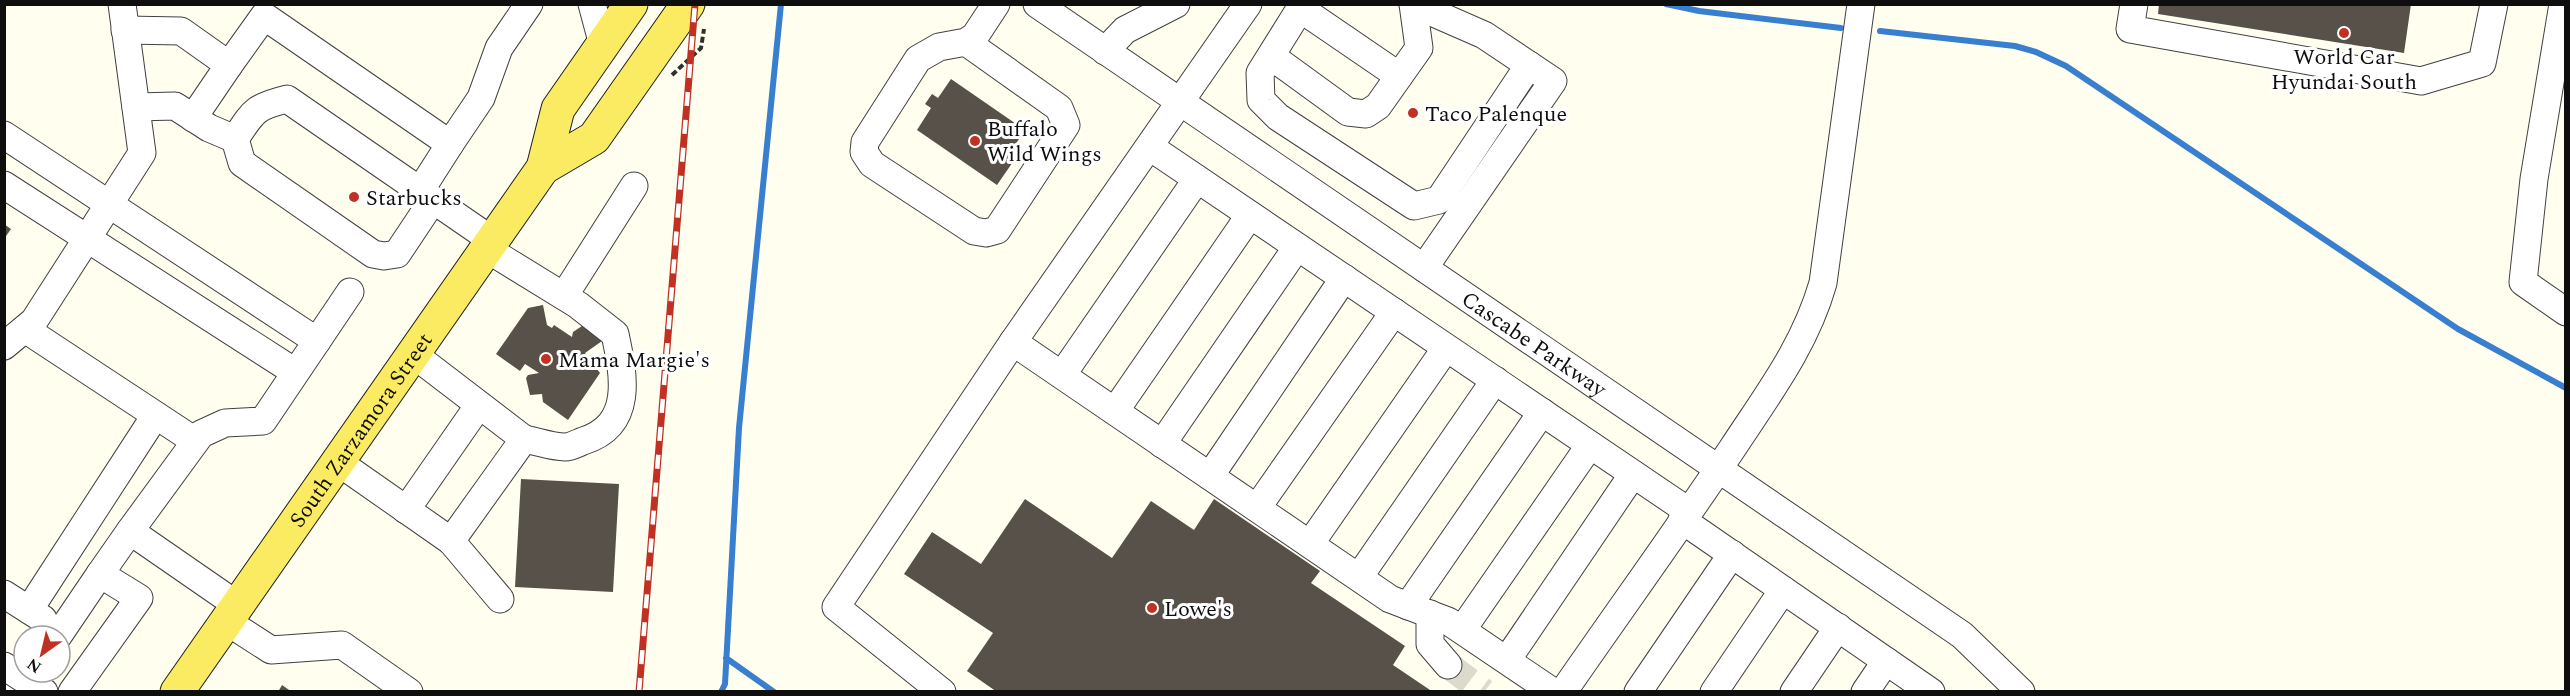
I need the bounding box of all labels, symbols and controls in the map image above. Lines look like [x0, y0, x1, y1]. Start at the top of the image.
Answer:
marker: World Car Hyundai South [2337, 26, 2351, 40]
place label: World Car Hyundai South [2271, 41, 2417, 99]
place label: Taco Palenque [1425, 98, 1567, 131]
marker: Taco Palenque [1406, 106, 1420, 120]
place label: Buffalo Wild Wings [987, 113, 1102, 171]
marker: Buffalo Wild Wings [968, 134, 982, 148]
place label: Starbucks [366, 182, 462, 215]
marker: Starbucks [347, 190, 361, 204]
street label: Cascabe Parkway [1454, 283, 1614, 407]
street label: South Zarzamora Street [282, 326, 441, 535]
place label: Mama Margie's [558, 344, 710, 377]
marker: Mama Margie's [539, 352, 553, 366]
place label: Lowe's [1164, 593, 1232, 626]
marker: Lowe's [1145, 601, 1159, 615]
north arrow [12, 624, 72, 684]
text: N [22, 652, 46, 679]

